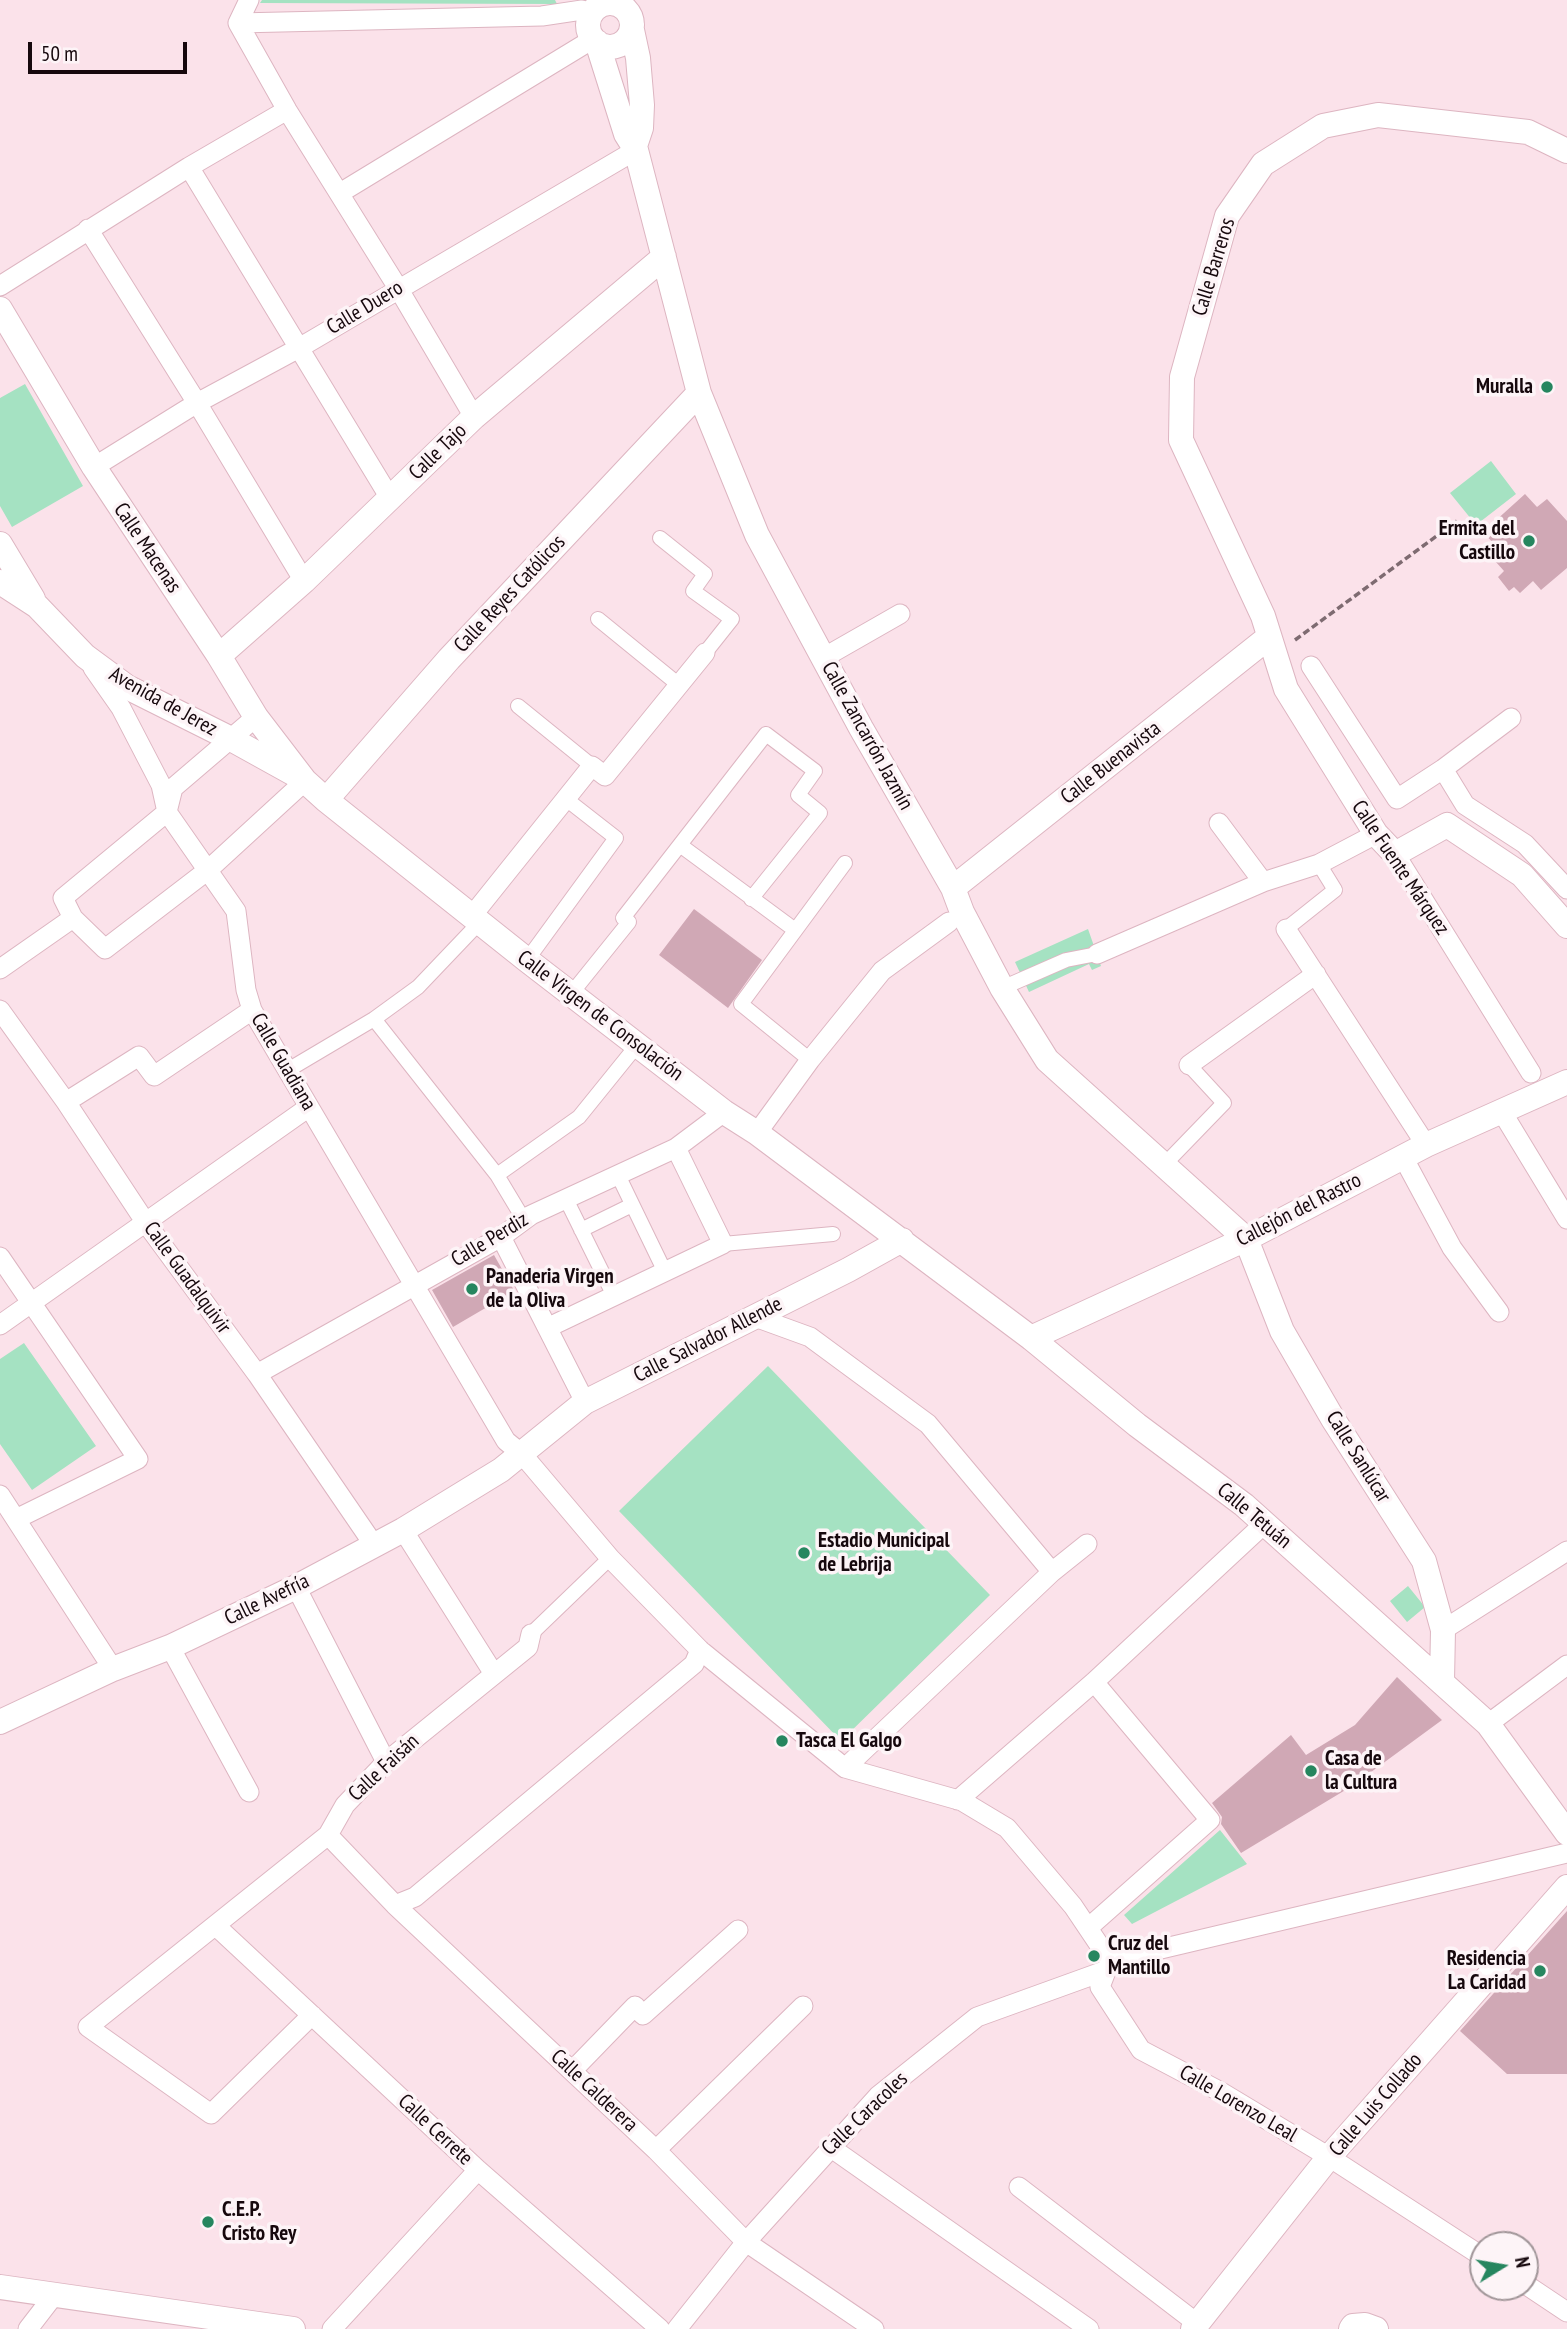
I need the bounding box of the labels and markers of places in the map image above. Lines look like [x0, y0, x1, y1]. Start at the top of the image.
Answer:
place label: Muralla [1476, 374, 1533, 400]
marker: Muralla [1539, 379, 1555, 395]
place label: Ermita del Castillo [1439, 516, 1515, 566]
marker: Ermita del Castillo [1521, 533, 1537, 549]
place label: Panaderia Virgen de la Oliva [486, 1264, 614, 1314]
marker: Panaderia Virgen de la Oliva [464, 1281, 480, 1297]
place label: Estadio Municipal de Lebrija [818, 1528, 950, 1578]
marker: Estadio Municipal de Lebrija [796, 1545, 812, 1561]
place label: Tasca El Galgo [796, 1728, 902, 1754]
marker: Tasca El Galgo [774, 1733, 790, 1749]
place label: Casa de la Cultura [1325, 1746, 1397, 1796]
marker: Casa de la Cultura [1303, 1763, 1319, 1779]
place label: Cruz del Mantillo [1108, 1931, 1170, 1981]
place label: Residencia La Caridad [1447, 1946, 1526, 1996]
marker: Cruz del Mantillo [1086, 1948, 1102, 1964]
marker: Residencia La Caridad [1532, 1963, 1548, 1979]
place label: C.E.P. Cristo Rey [222, 2197, 296, 2247]
marker: C.E.P. Cristo Rey [200, 2214, 216, 2230]

